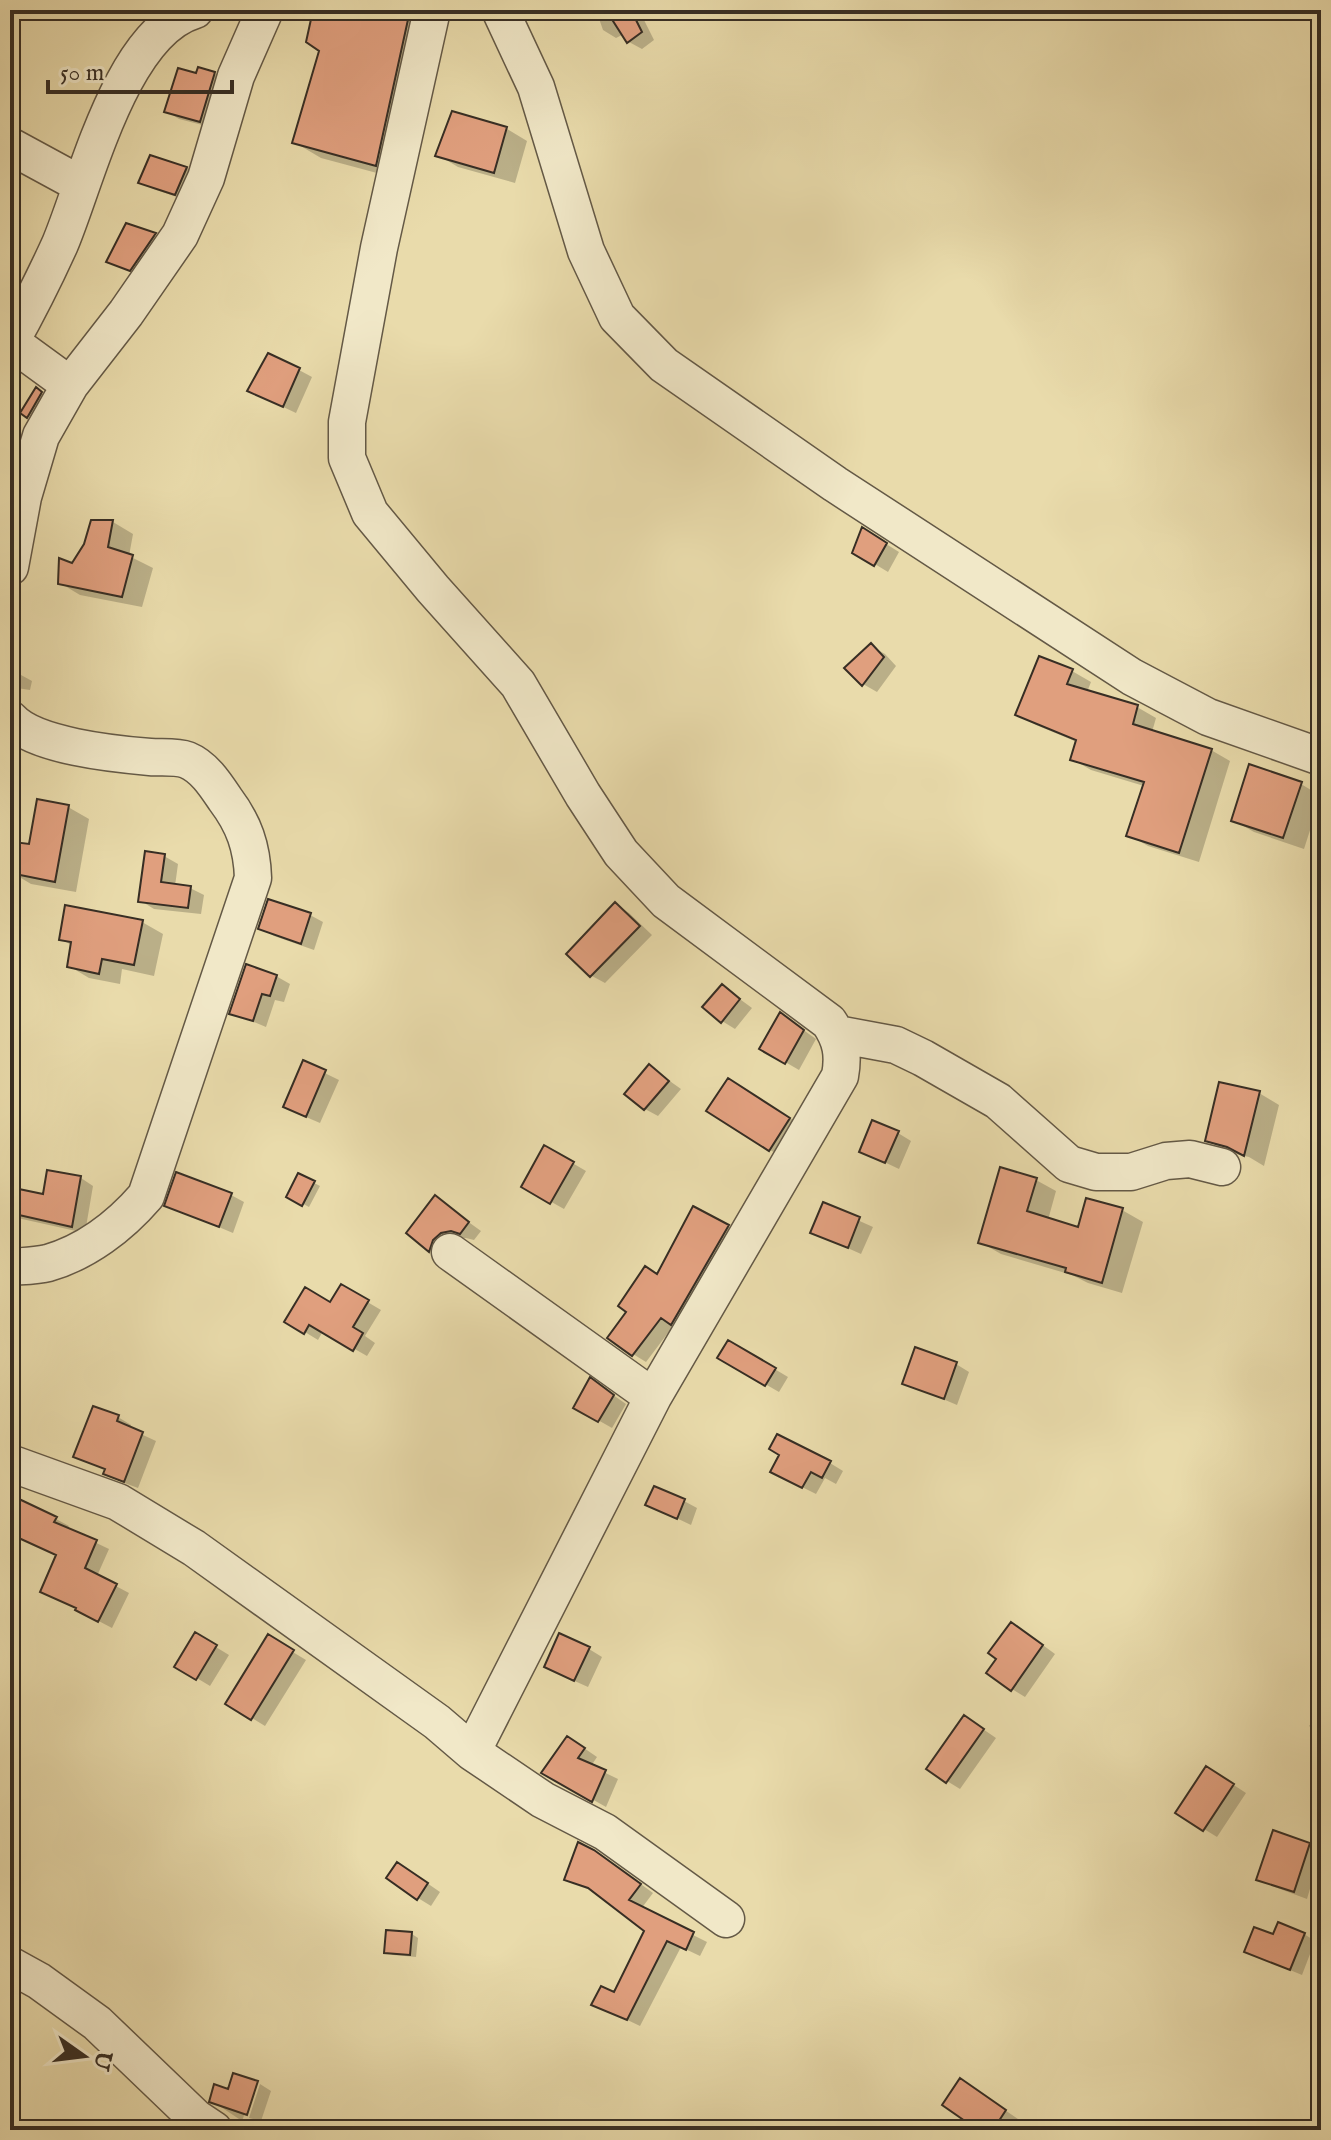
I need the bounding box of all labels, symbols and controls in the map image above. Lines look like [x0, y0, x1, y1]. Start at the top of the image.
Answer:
scale bar [48, 44, 232, 94]
text: 50 m [60, 58, 104, 89]
north arrow [44, 2016, 124, 2096]
text: U [85, 2047, 118, 2074]

